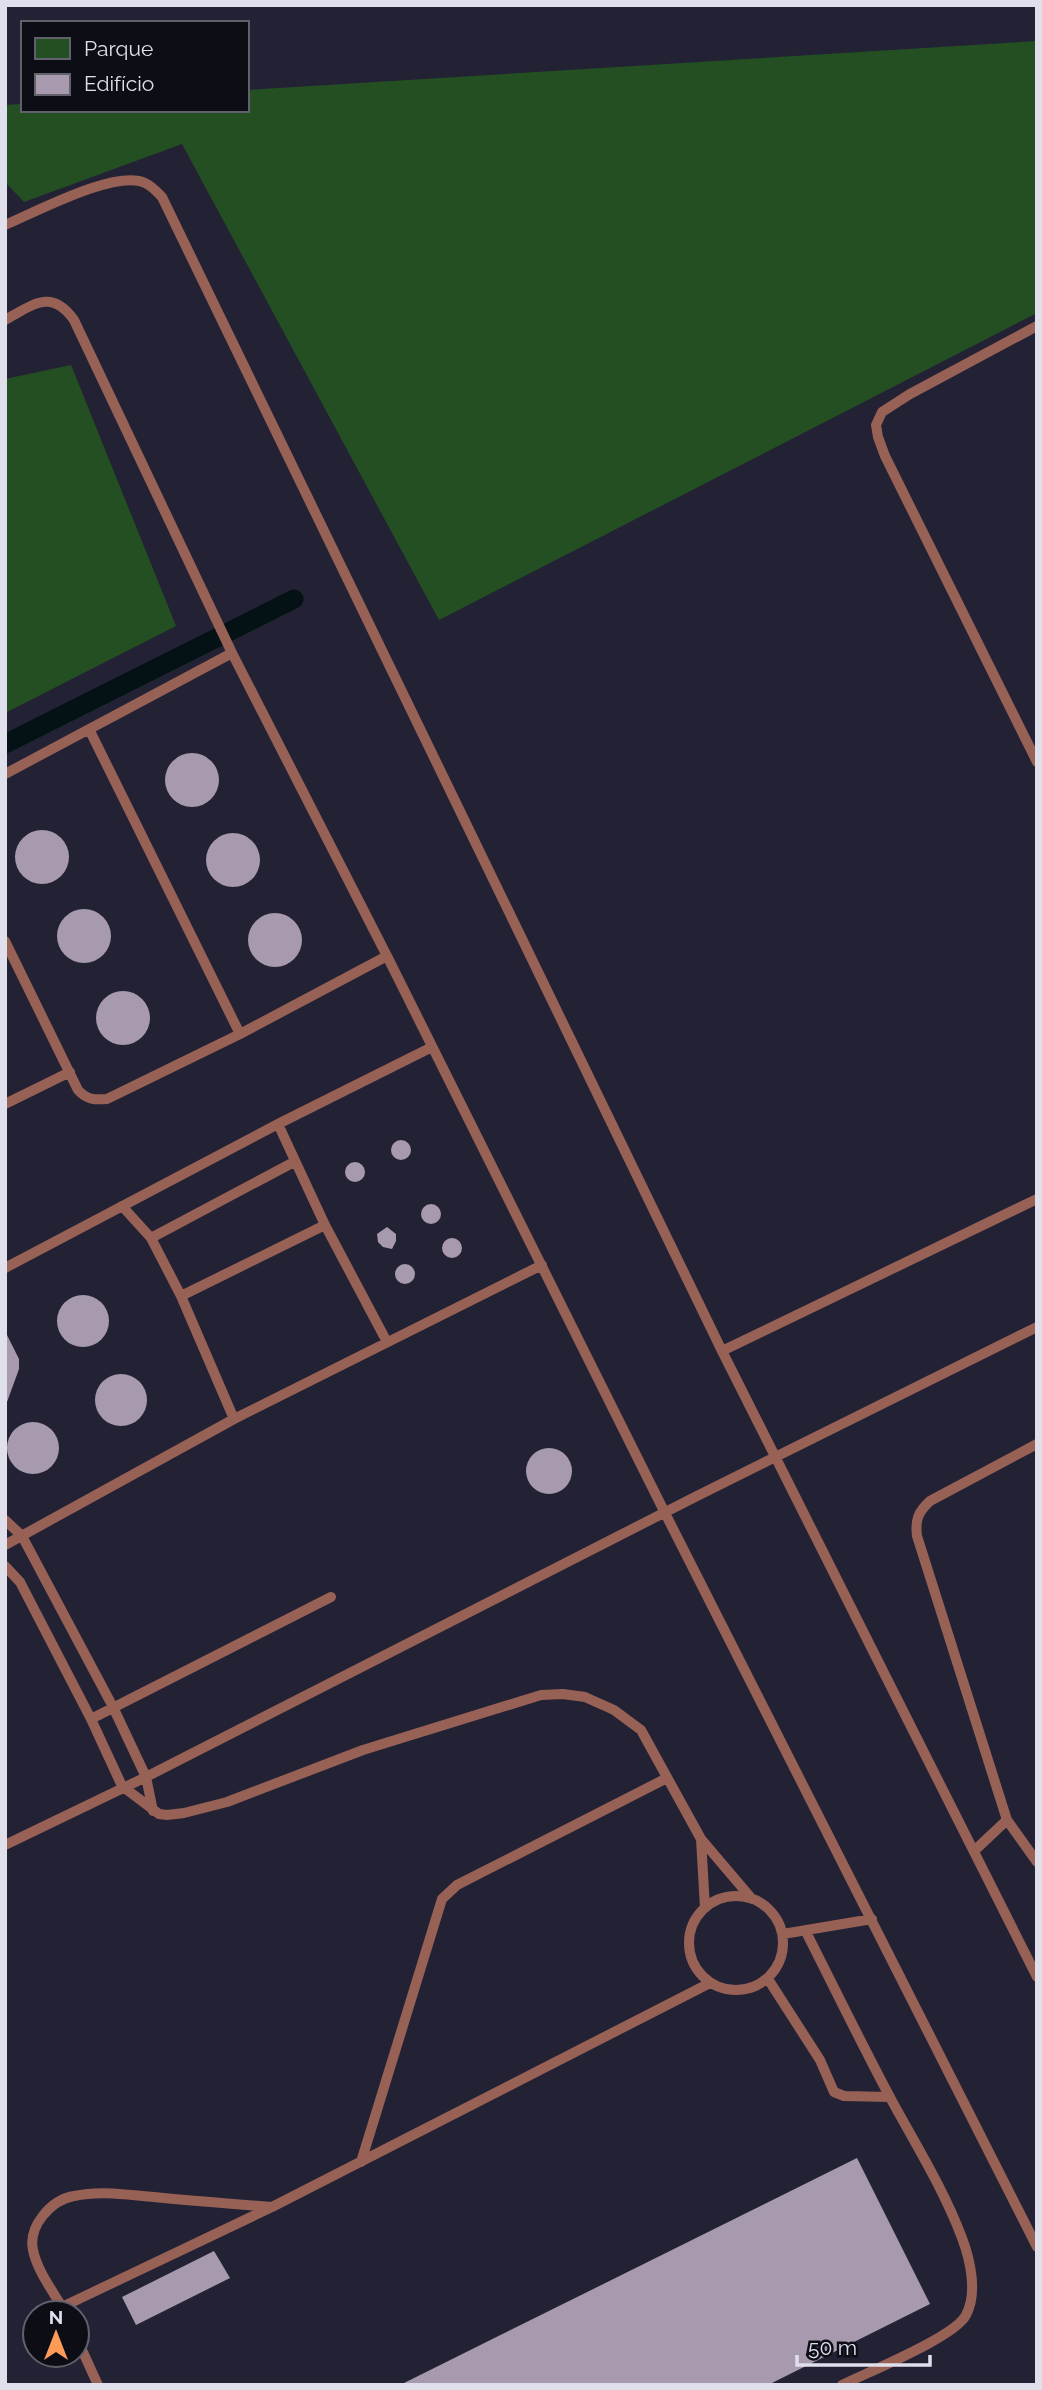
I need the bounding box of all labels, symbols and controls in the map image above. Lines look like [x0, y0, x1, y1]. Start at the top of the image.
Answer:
legend [21, 21, 248, 112]
text: Parque [84, 36, 153, 61]
text: Edifício [84, 71, 154, 96]
north arrow [21, 2299, 91, 2369]
text: N [49, 2306, 63, 2328]
scale bar [797, 2324, 930, 2368]
text: 50 m [808, 2335, 857, 2360]

